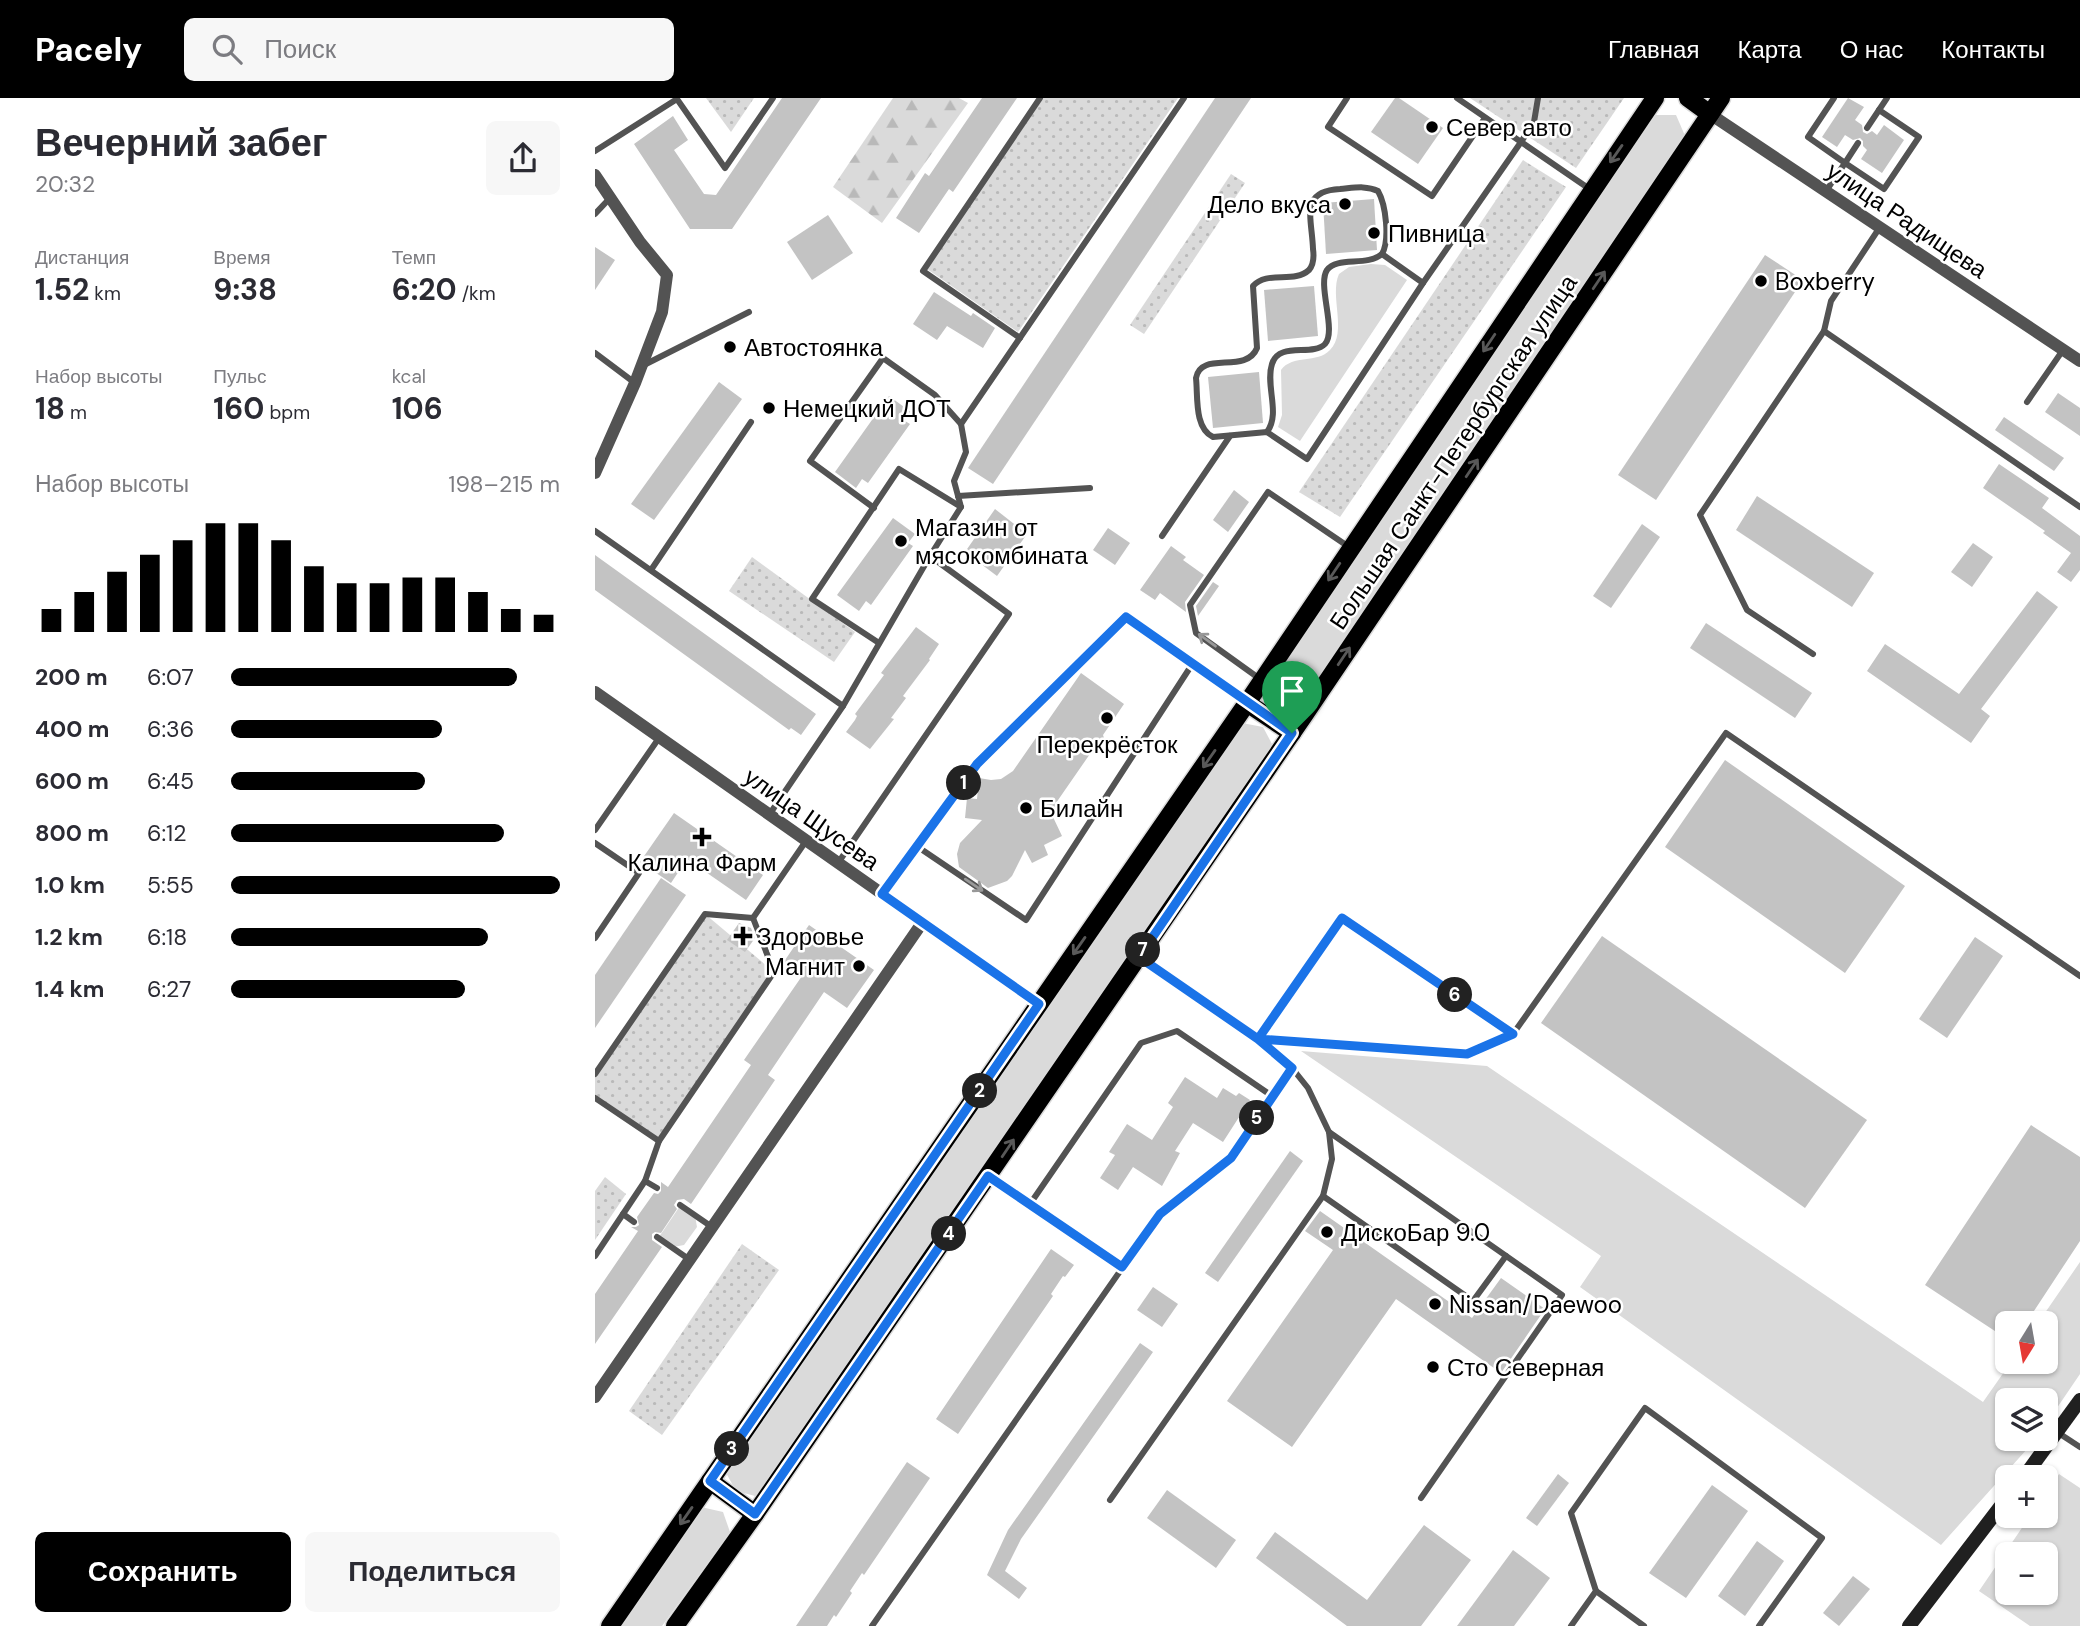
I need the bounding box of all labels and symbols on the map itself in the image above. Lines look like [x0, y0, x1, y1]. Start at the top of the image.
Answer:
place label: Север авто [1446, 112, 1572, 143]
marker: Север авто [1424, 119, 1440, 135]
one-way arrow [1609, 144, 1623, 163]
street label: улица Радищева [1821, 155, 1994, 285]
place label: Дело вкуса [1208, 189, 1332, 220]
marker: Дело вкуса [1337, 196, 1353, 212]
place label: Пивница [1388, 218, 1486, 249]
marker: Пивница [1366, 225, 1382, 241]
place label: Boxberry [1775, 266, 1875, 297]
street label: Большая Санкт-Петербургская улица [1322, 268, 1584, 635]
one-way arrow [1592, 270, 1606, 290]
marker: Boxberry [1753, 273, 1769, 289]
place label: Автостоянка [744, 332, 884, 363]
one-way arrow [1482, 333, 1496, 352]
marker: Автостоянка [722, 339, 738, 355]
place label: Немецкий ДОТ [783, 393, 951, 424]
marker: Немецкий ДОТ [761, 400, 777, 416]
one-way arrow [1464, 459, 1479, 478]
place label: Магазин от мясокомбината [915, 512, 1088, 571]
marker: Магазин от мясокомбината [893, 533, 909, 549]
one-way arrow [1327, 562, 1341, 582]
one-way arrow [1197, 633, 1216, 648]
one-way arrow [1337, 647, 1351, 667]
pin [1262, 661, 1322, 733]
marker: Перекрёсток [1099, 710, 1115, 726]
place label: Перекрёсток [1036, 729, 1178, 760]
one-way arrow [1202, 749, 1216, 768]
street label: улица Щусева [738, 761, 886, 877]
pin: 1 [947, 766, 981, 800]
place label: Билайн [1040, 793, 1123, 824]
marker: Билайн [1018, 800, 1034, 816]
marker: Калина Фарм [694, 829, 710, 845]
place label: Калина Фарм [627, 847, 777, 878]
one-way arrow [964, 878, 983, 892]
place label: Здоровье [757, 921, 864, 952]
marker: Здоровье [735, 928, 751, 944]
pin: 7 [1125, 932, 1161, 968]
one-way arrow [1072, 936, 1086, 955]
place label: Магнит [765, 951, 845, 982]
marker: Магнит [851, 958, 867, 974]
pin: 6 [1437, 978, 1473, 1012]
pin: 2 [963, 1074, 997, 1108]
pin: 5 [1239, 1100, 1275, 1136]
one-way arrow [1001, 1139, 1015, 1158]
pin: 4 [931, 1216, 967, 1252]
place label: ДискоБар 9.0 [1341, 1217, 1490, 1248]
marker: ДискоБар 9.0 [1319, 1224, 1335, 1240]
place label: Nissan/Daewoo [1449, 1289, 1622, 1320]
marker: Nissan/Daewoo [1427, 1296, 1443, 1312]
north arrow [1995, 1311, 2058, 1374]
place label: Сто Северная [1447, 1352, 1604, 1383]
marker: Сто Северная [1425, 1359, 1441, 1375]
pin: 3 [715, 1432, 749, 1466]
one-way arrow [679, 1506, 693, 1526]

